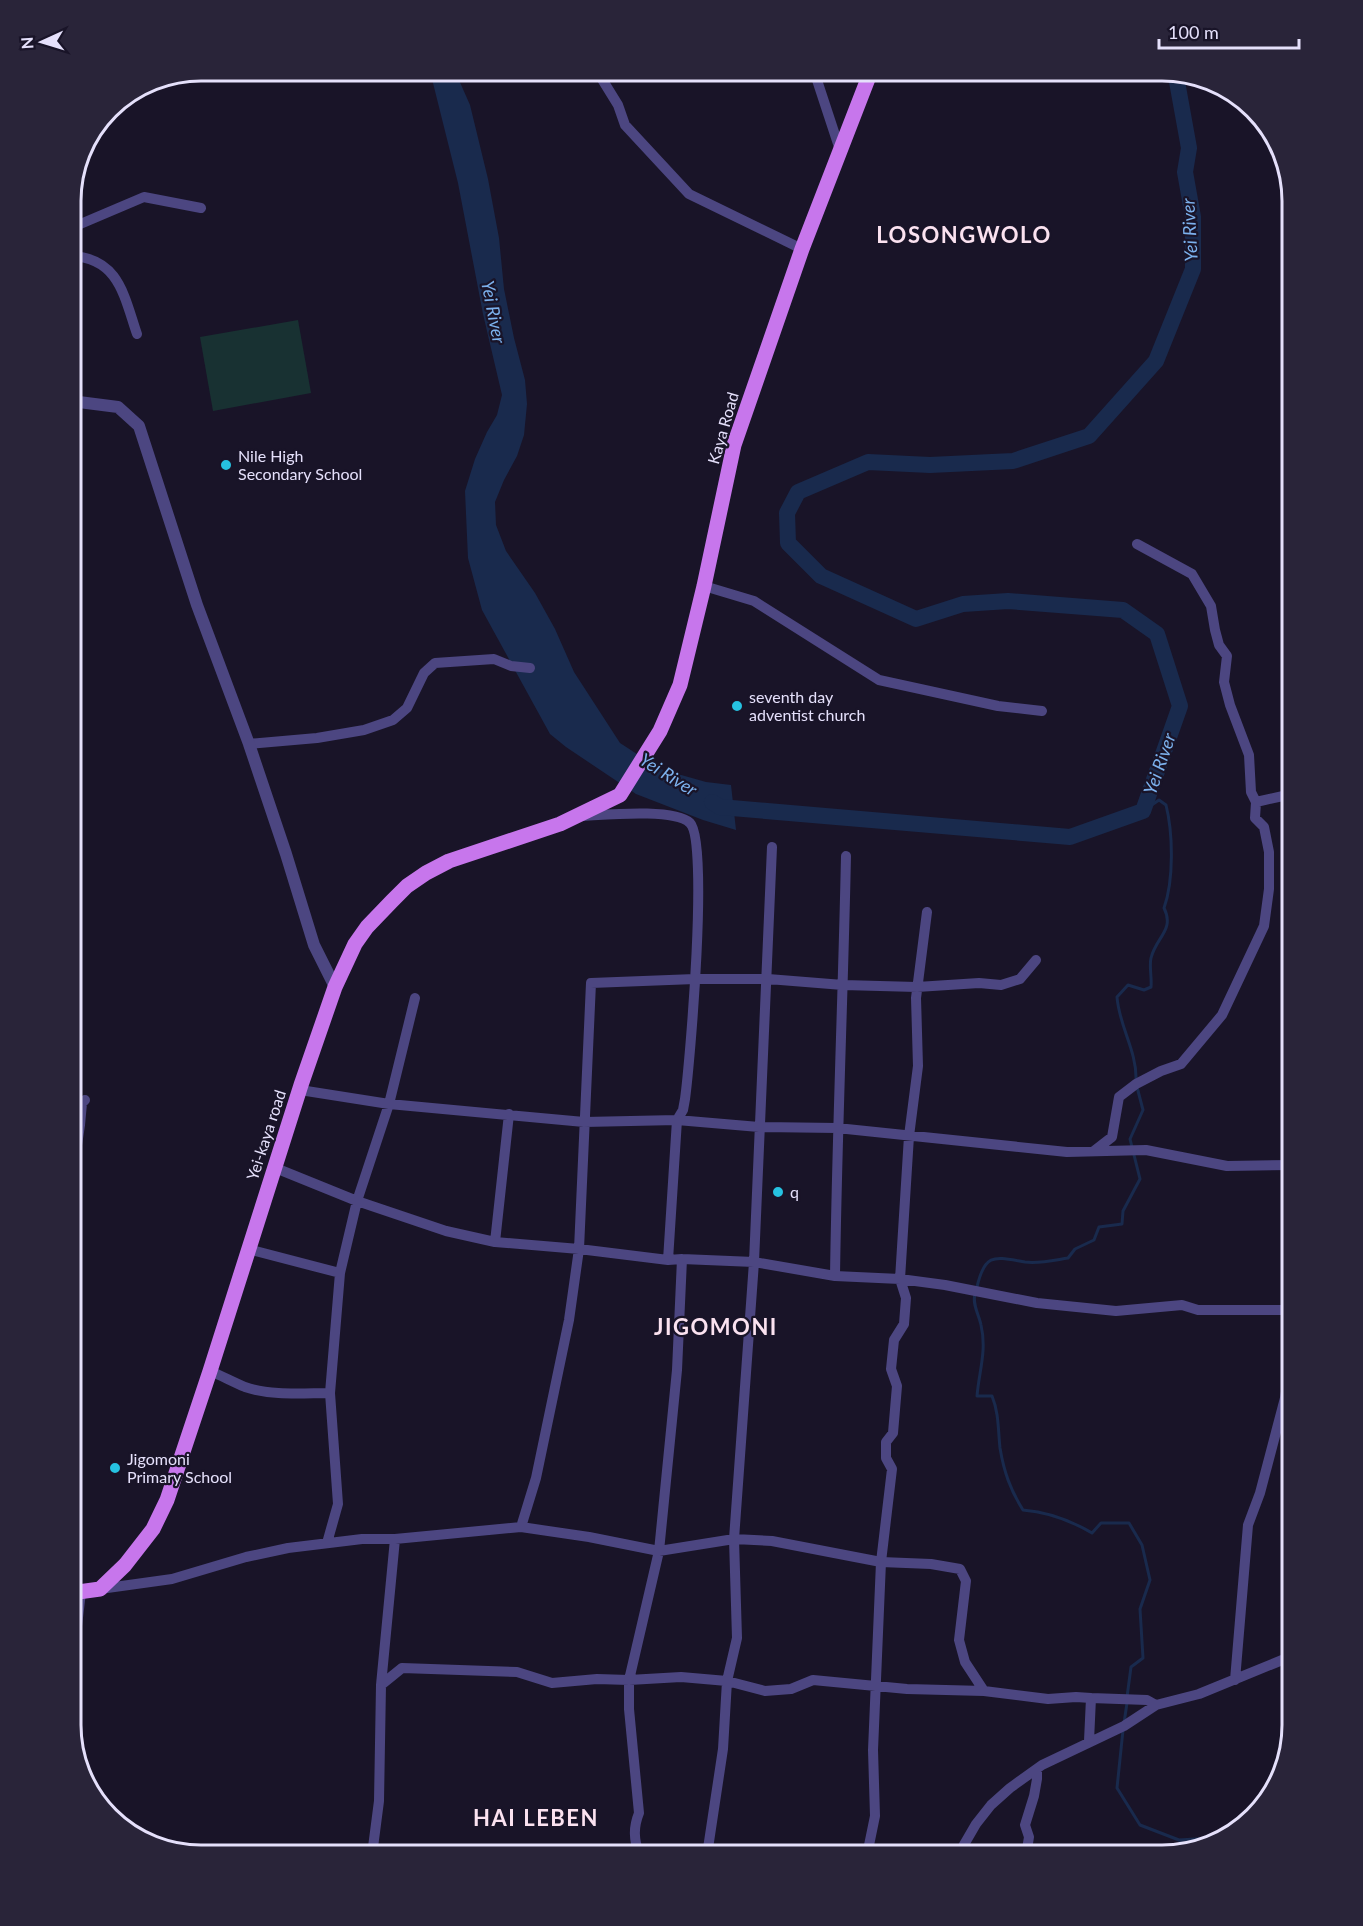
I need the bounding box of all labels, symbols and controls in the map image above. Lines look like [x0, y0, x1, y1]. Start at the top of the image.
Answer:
north arrow [12, 12, 72, 72]
scale bar [1159, 12, 1298, 50]
text: 100 m [1168, 21, 1219, 43]
text: N [17, 36, 36, 50]
water label: Yei River [1176, 197, 1202, 262]
district label: LOSONGWOLO [876, 221, 1052, 248]
water label: Yei River [477, 279, 511, 346]
street label: Kaya Road [703, 390, 742, 466]
place label: Nile High Secondary School [238, 446, 362, 483]
marker: Nile High Secondary School [219, 458, 233, 472]
place label: seventh day adventist church [749, 687, 865, 724]
marker: seventh day adventist church [730, 699, 744, 713]
water label: Yei River [1138, 729, 1180, 797]
water label: Yei River [636, 748, 702, 801]
street label: Yei-kaya road [242, 1087, 289, 1182]
place label: q [790, 1182, 799, 1201]
marker: q [771, 1185, 785, 1199]
district label: JIGOMONI [654, 1313, 778, 1340]
place label: Jigomoni Primary School [127, 1449, 232, 1486]
marker: Jigomoni Primary School [108, 1461, 122, 1475]
district label: HAI LEBEN [473, 1804, 599, 1831]

